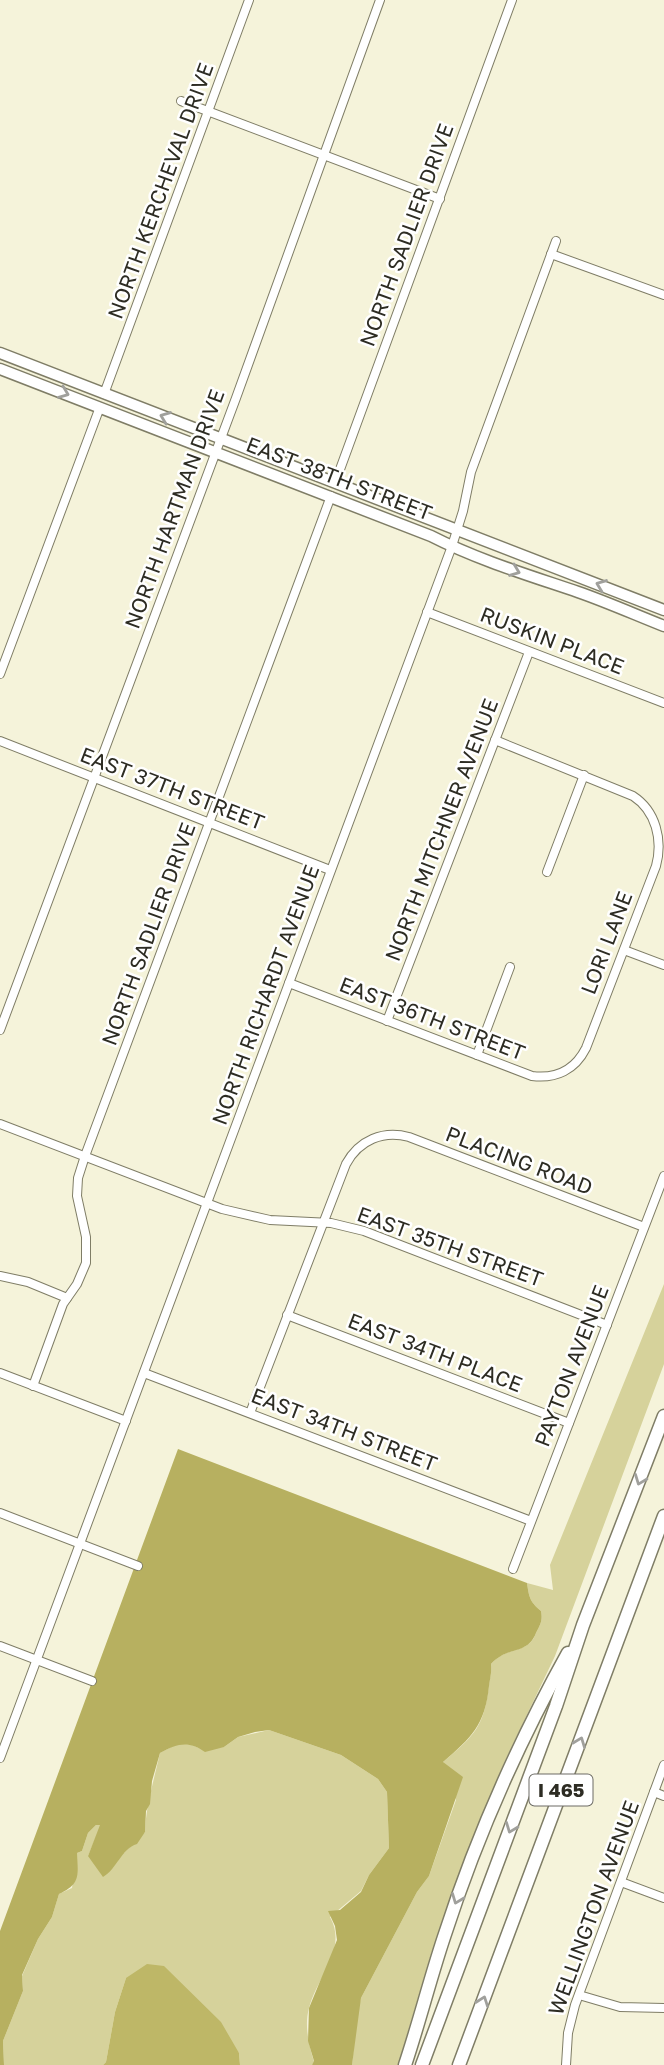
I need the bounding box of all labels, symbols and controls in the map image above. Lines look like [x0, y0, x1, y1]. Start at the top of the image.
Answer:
street label: NORTH KERCHEVAL DRIVE [102, 59, 219, 322]
street label: NORTH SADLIER DRIVE [354, 120, 458, 350]
one-way arrow [57, 385, 69, 399]
street label: NORTH HARTMAN DRIVE [119, 385, 229, 632]
one-way arrow [159, 412, 171, 426]
street label: EAST 38TH STREET [243, 431, 436, 525]
one-way arrow [509, 563, 521, 577]
one-way arrow [595, 580, 607, 594]
street label: RUSKIN PLACE [477, 601, 628, 679]
street label: NORTH MITCHNER AVENUE [379, 695, 503, 964]
street label: EAST 37TH STREET [77, 741, 268, 835]
street label: NORTH SADLIER DRIVE [96, 819, 200, 1049]
street label: NORTH RICHARDT AVENUE [206, 861, 324, 1128]
street label: LORI LANE [575, 887, 638, 998]
street label: EAST 36TH STREET [336, 971, 529, 1065]
street label: PLACING ROAD [442, 1120, 596, 1200]
street label: EAST 35TH STREET [354, 1200, 547, 1292]
street label: PAYTON AVENUE [528, 1281, 614, 1450]
street label: EAST 34TH PLACE [345, 1307, 526, 1397]
street label: EAST 34TH STREET [248, 1382, 441, 1476]
one-way arrow [634, 1474, 648, 1486]
one-way arrow [571, 1736, 585, 1748]
road number: I 465 [530, 1774, 592, 1806]
street label: WELLINGTON AVENUE [542, 1797, 644, 2018]
one-way arrow [505, 1821, 519, 1833]
one-way arrow [452, 1892, 466, 1904]
one-way arrow [475, 1995, 489, 2008]

